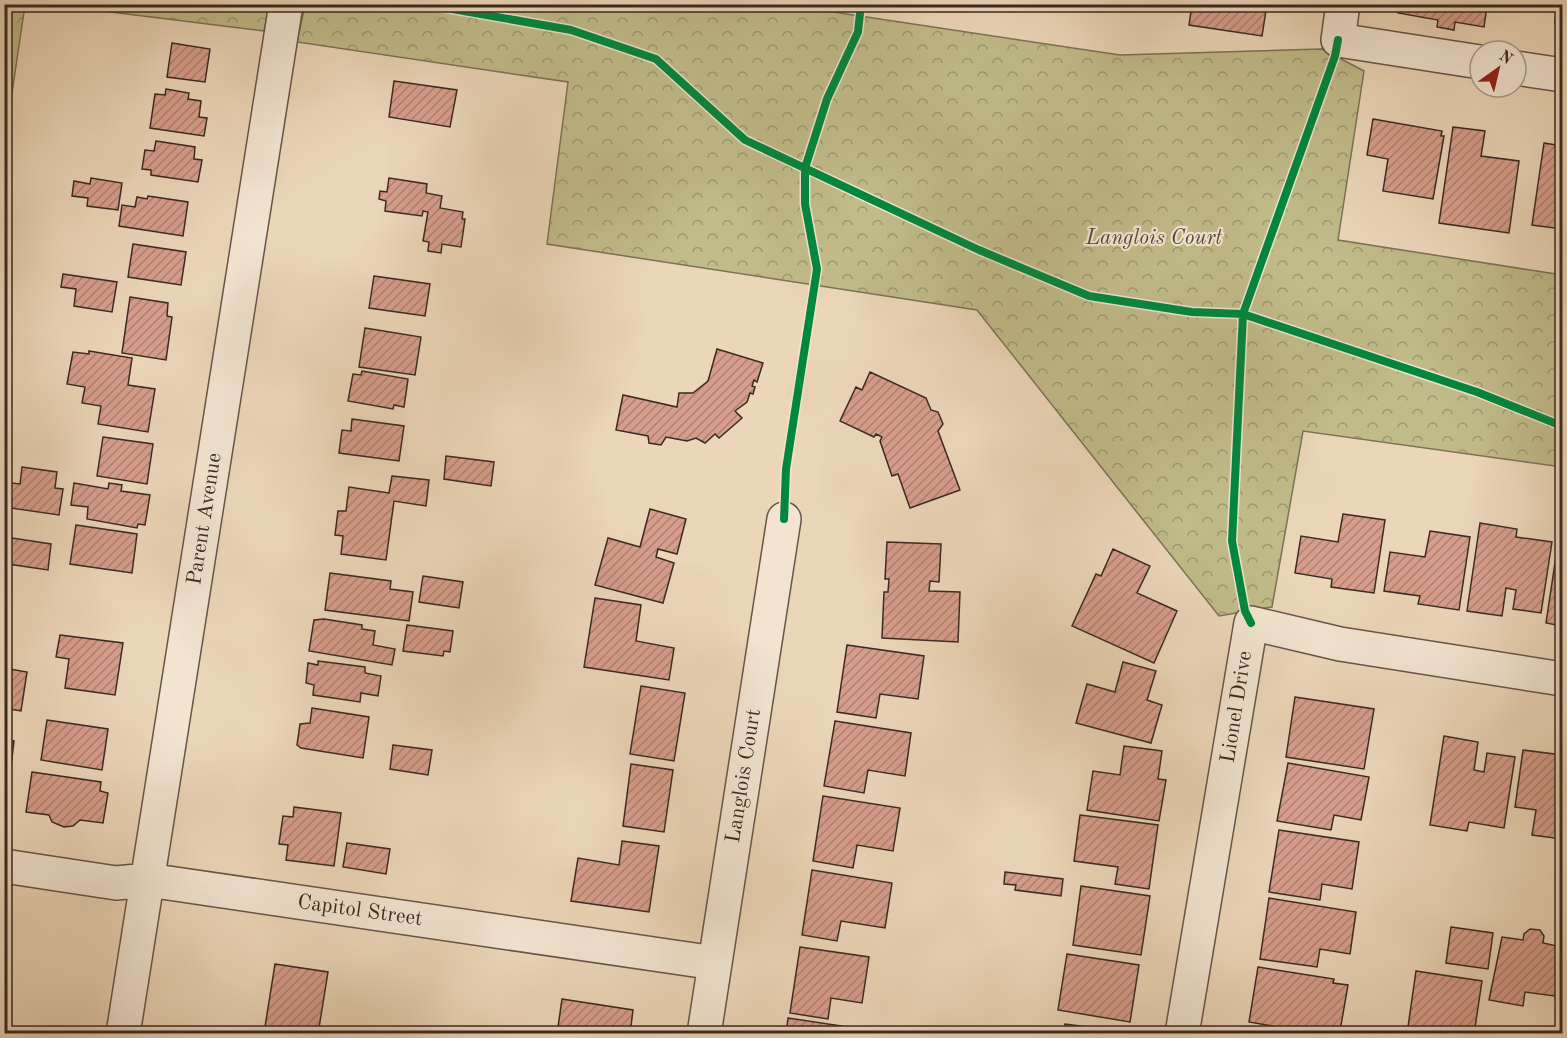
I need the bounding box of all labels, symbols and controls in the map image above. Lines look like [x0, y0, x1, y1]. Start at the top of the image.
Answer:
north arrow [1468, 39, 1528, 99]
text: N [1496, 48, 1515, 69]
park label: Langlois Court [1085, 228, 1223, 249]
street label: Parent Avenue [184, 452, 226, 586]
street label: Lionel Drive [1218, 649, 1256, 765]
street label: Langlois Court [723, 707, 765, 845]
street label: Capitol Street [296, 892, 424, 930]

